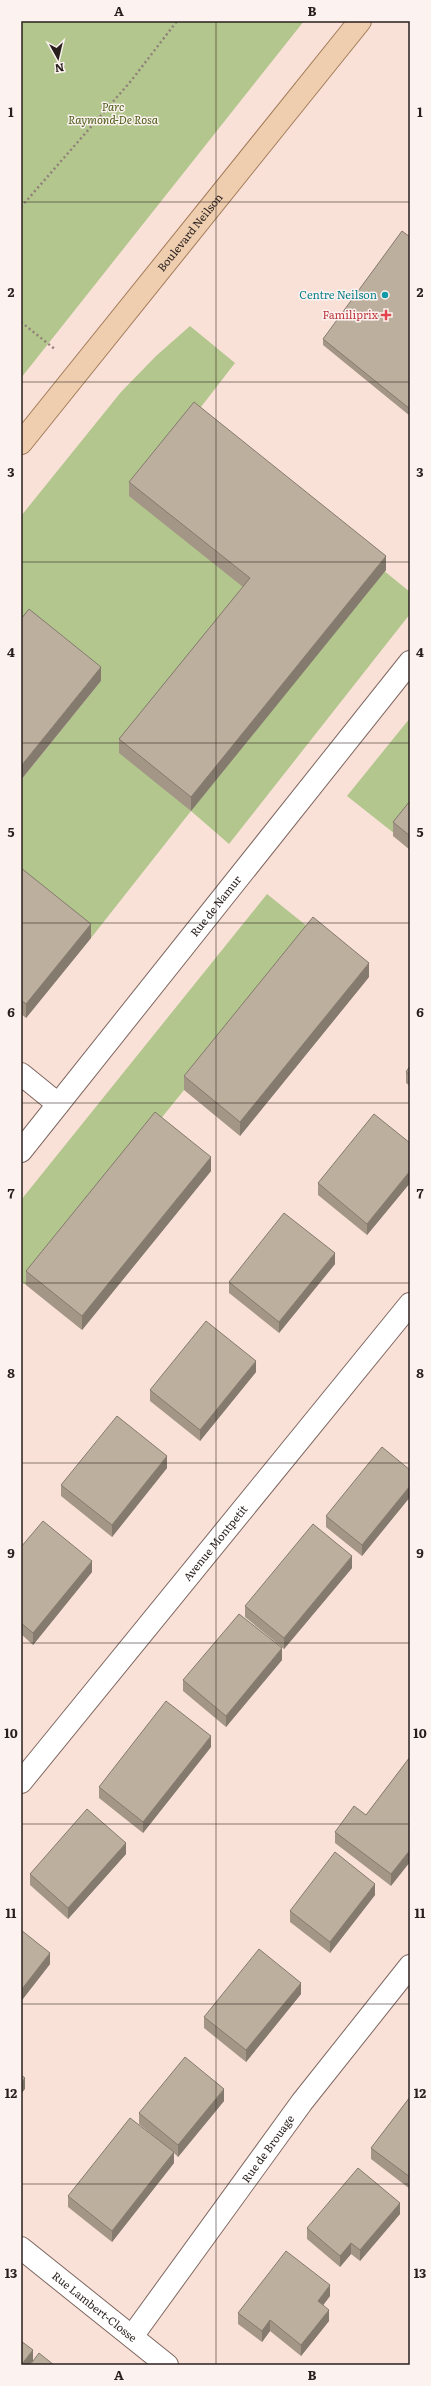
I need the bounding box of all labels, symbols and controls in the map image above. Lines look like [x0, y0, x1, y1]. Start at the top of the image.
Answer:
text: A [114, 1, 124, 20]
text: B [308, 1, 317, 20]
north arrow [38, 38, 78, 78]
text: N [54, 60, 65, 77]
park label: Parc Raymond-De Rosa [68, 98, 159, 127]
text: 1 [8, 102, 14, 121]
text: 1 [417, 102, 423, 121]
street label: Boulevard Neilson [153, 189, 226, 274]
text: 2 [8, 282, 15, 301]
text: 2 [417, 282, 424, 301]
place label: Centre Neilson [299, 286, 377, 302]
marker: Centre Neilson [380, 290, 390, 300]
place label: Familiprix [322, 306, 379, 322]
marker: Familiprix [381, 310, 391, 320]
text: 3 [7, 462, 15, 481]
text: 3 [416, 462, 424, 481]
text: 4 [7, 642, 15, 661]
text: 4 [416, 642, 424, 661]
text: 5 [7, 822, 15, 841]
text: 5 [416, 822, 424, 841]
street label: Rue de Namur [186, 871, 245, 939]
text: 6 [7, 1002, 15, 1021]
text: 6 [416, 1002, 424, 1021]
text: 7 [7, 1183, 15, 1202]
text: 7 [416, 1183, 424, 1202]
text: 8 [7, 1363, 15, 1382]
text: 8 [416, 1363, 424, 1382]
street label: Avenue Montpetit [179, 1501, 251, 1584]
text: 9 [7, 1543, 15, 1562]
text: 9 [416, 1543, 424, 1562]
text: 10 [4, 1723, 18, 1742]
text: 10 [413, 1723, 427, 1742]
text: 11 [6, 1903, 17, 1922]
text: 11 [415, 1903, 426, 1922]
text: 12 [5, 2083, 17, 2102]
text: 12 [414, 2083, 426, 2102]
street label: Rue de Brouage [237, 2111, 297, 2185]
text: 13 [5, 2263, 17, 2282]
text: 13 [414, 2263, 426, 2282]
street label: Rue Lambert-Closse [49, 2267, 141, 2345]
text: A [114, 2365, 124, 2384]
text: B [308, 2365, 317, 2384]

